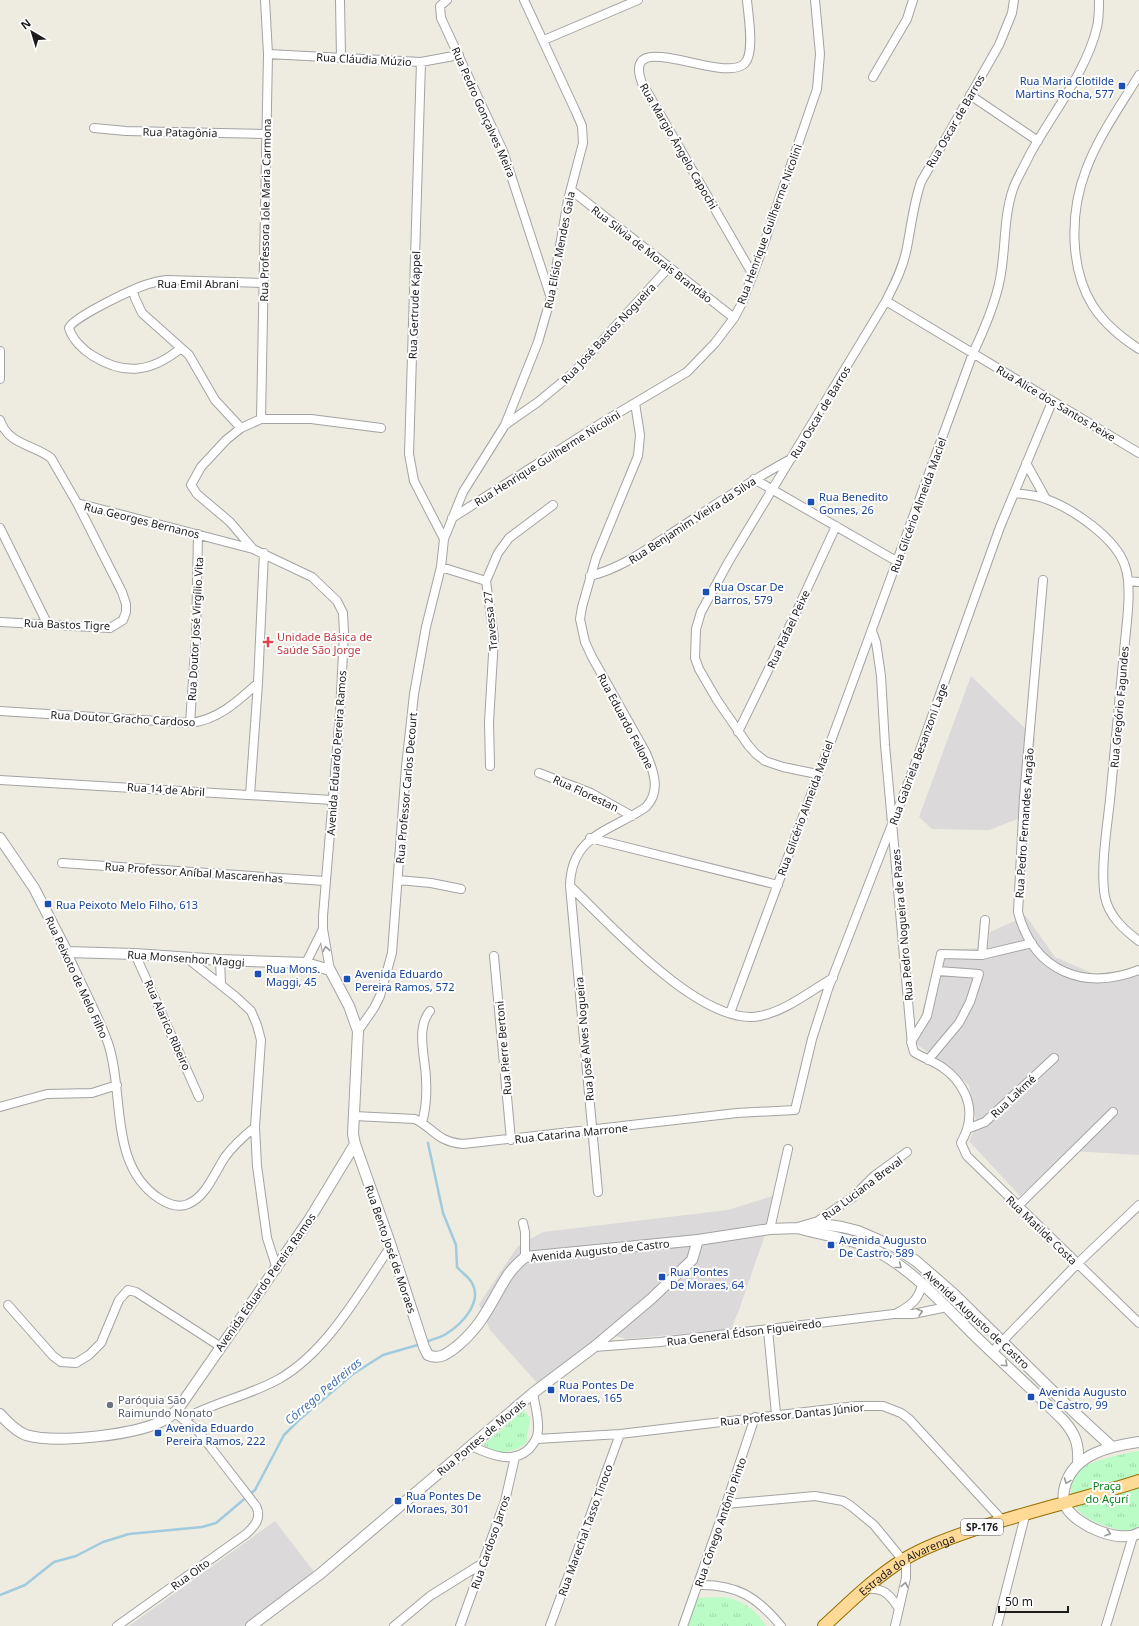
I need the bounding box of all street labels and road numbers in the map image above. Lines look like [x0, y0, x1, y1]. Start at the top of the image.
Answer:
street label: Rua Pedro Gonçalves Meira [448, 44, 520, 180]
street label: Rua Cláudia Múzio [316, 49, 412, 69]
street label: Rua Oscar de Barros [922, 72, 988, 170]
street label: Rua Margio Ângelo Capochi [637, 80, 721, 212]
street label: Rua Professora Iole Maria Carmona [256, 118, 274, 302]
street label: Rua Patagônia [142, 124, 218, 140]
street label: Rua Henrique Guilherme Nicolini [733, 142, 805, 306]
street label: Rua Elísio Mendes Gaia [540, 190, 578, 310]
street label: Rua Silvia de Morais Brandão [588, 202, 716, 306]
street label: Rua Gertrude Kappel [405, 251, 423, 359]
street label: Rua Emil Abrani [157, 276, 239, 291]
street label: Rua José Bastos Nogueira [557, 280, 659, 386]
street label: Rua Alice dos Santos Peixe [994, 361, 1118, 445]
street label: Rua Oscar de Barros [786, 363, 854, 461]
street label: Rua Henrique Guilherme Nicolini [471, 407, 623, 509]
street label: Rua Glicério Almeida Maciel [886, 435, 950, 575]
street label: Rua Benjamim Vieira da Silva [625, 473, 759, 567]
street label: Rua Georges Bernanos [83, 498, 201, 542]
street label: Rua Doutor José Virgílio Vita [184, 556, 206, 702]
street label: Rua Rafael Peixe [763, 587, 813, 671]
street label: Travessa 27 [479, 590, 501, 652]
street label: Rua Bastos Tigre [24, 615, 110, 633]
street label: Rua Gregório Fagundes [1106, 646, 1132, 768]
street label: Avenida Eduardo Pereira Ramos [323, 670, 349, 836]
street label: Rua Eduardo Fellone [594, 671, 658, 771]
street label: Rua Gabriela Besanzoni Lage [885, 681, 951, 827]
street label: Rua Doutor Gracho Cardoso [50, 707, 196, 729]
street label: Rua Professor Carlos Decourt [392, 712, 420, 864]
street label: Rua Glicério Almeida Maciel [773, 738, 837, 878]
street label: Rua Pedro Fernandes Aragão [1011, 747, 1037, 899]
street label: Rua Florestan [551, 771, 621, 815]
street label: Rua 14 de Abril [127, 779, 205, 799]
street label: Rua Pedro Nogueira de Pazes [888, 848, 916, 1002]
street label: Rua Professor Aníbal Mascarenhas [104, 858, 284, 886]
street label: Rua Peixoto de Melo Filho [42, 913, 112, 1041]
street label: Rua Monsenhor Maggi [127, 946, 245, 970]
street label: Rua José Alves Nogueira [571, 976, 597, 1102]
street label: Rua Alarico Ribeiro [141, 977, 195, 1073]
street label: Rua Pierre Bertoni [491, 1000, 515, 1096]
street label: Rua Lakmé [987, 1071, 1039, 1121]
street label: Rua Catarina Marrone [514, 1120, 628, 1146]
street label: Rua Luciana Breval [819, 1153, 905, 1223]
street label: Rua Bento José de Moraes [362, 1183, 420, 1315]
street label: Rua Matilde Costa [1003, 1192, 1081, 1268]
street label: Avenida Eduardo Pereira Ramos [211, 1210, 319, 1354]
street label: Avenida Augusto de Castro [530, 1235, 671, 1265]
street label: Avenida Augusto de Castro [921, 1266, 1033, 1372]
street label: Rua General Édson Figueiredo [666, 1315, 822, 1349]
street label: Rua Pontes de Morais [433, 1395, 529, 1479]
street label: Rua Professor Dantas Júnior [719, 1399, 865, 1429]
street label: Rua Cônego Antônio Pinto [691, 1455, 749, 1589]
street label: Rua Marechal Tasso Tinoco [554, 1462, 616, 1598]
street label: Rua Cardoso Jarros [467, 1493, 513, 1591]
road number: SP-176 [961, 1519, 1003, 1535]
street label: Estrada do Alvarenga [855, 1530, 957, 1598]
street label: Rua Oito [167, 1555, 213, 1593]

